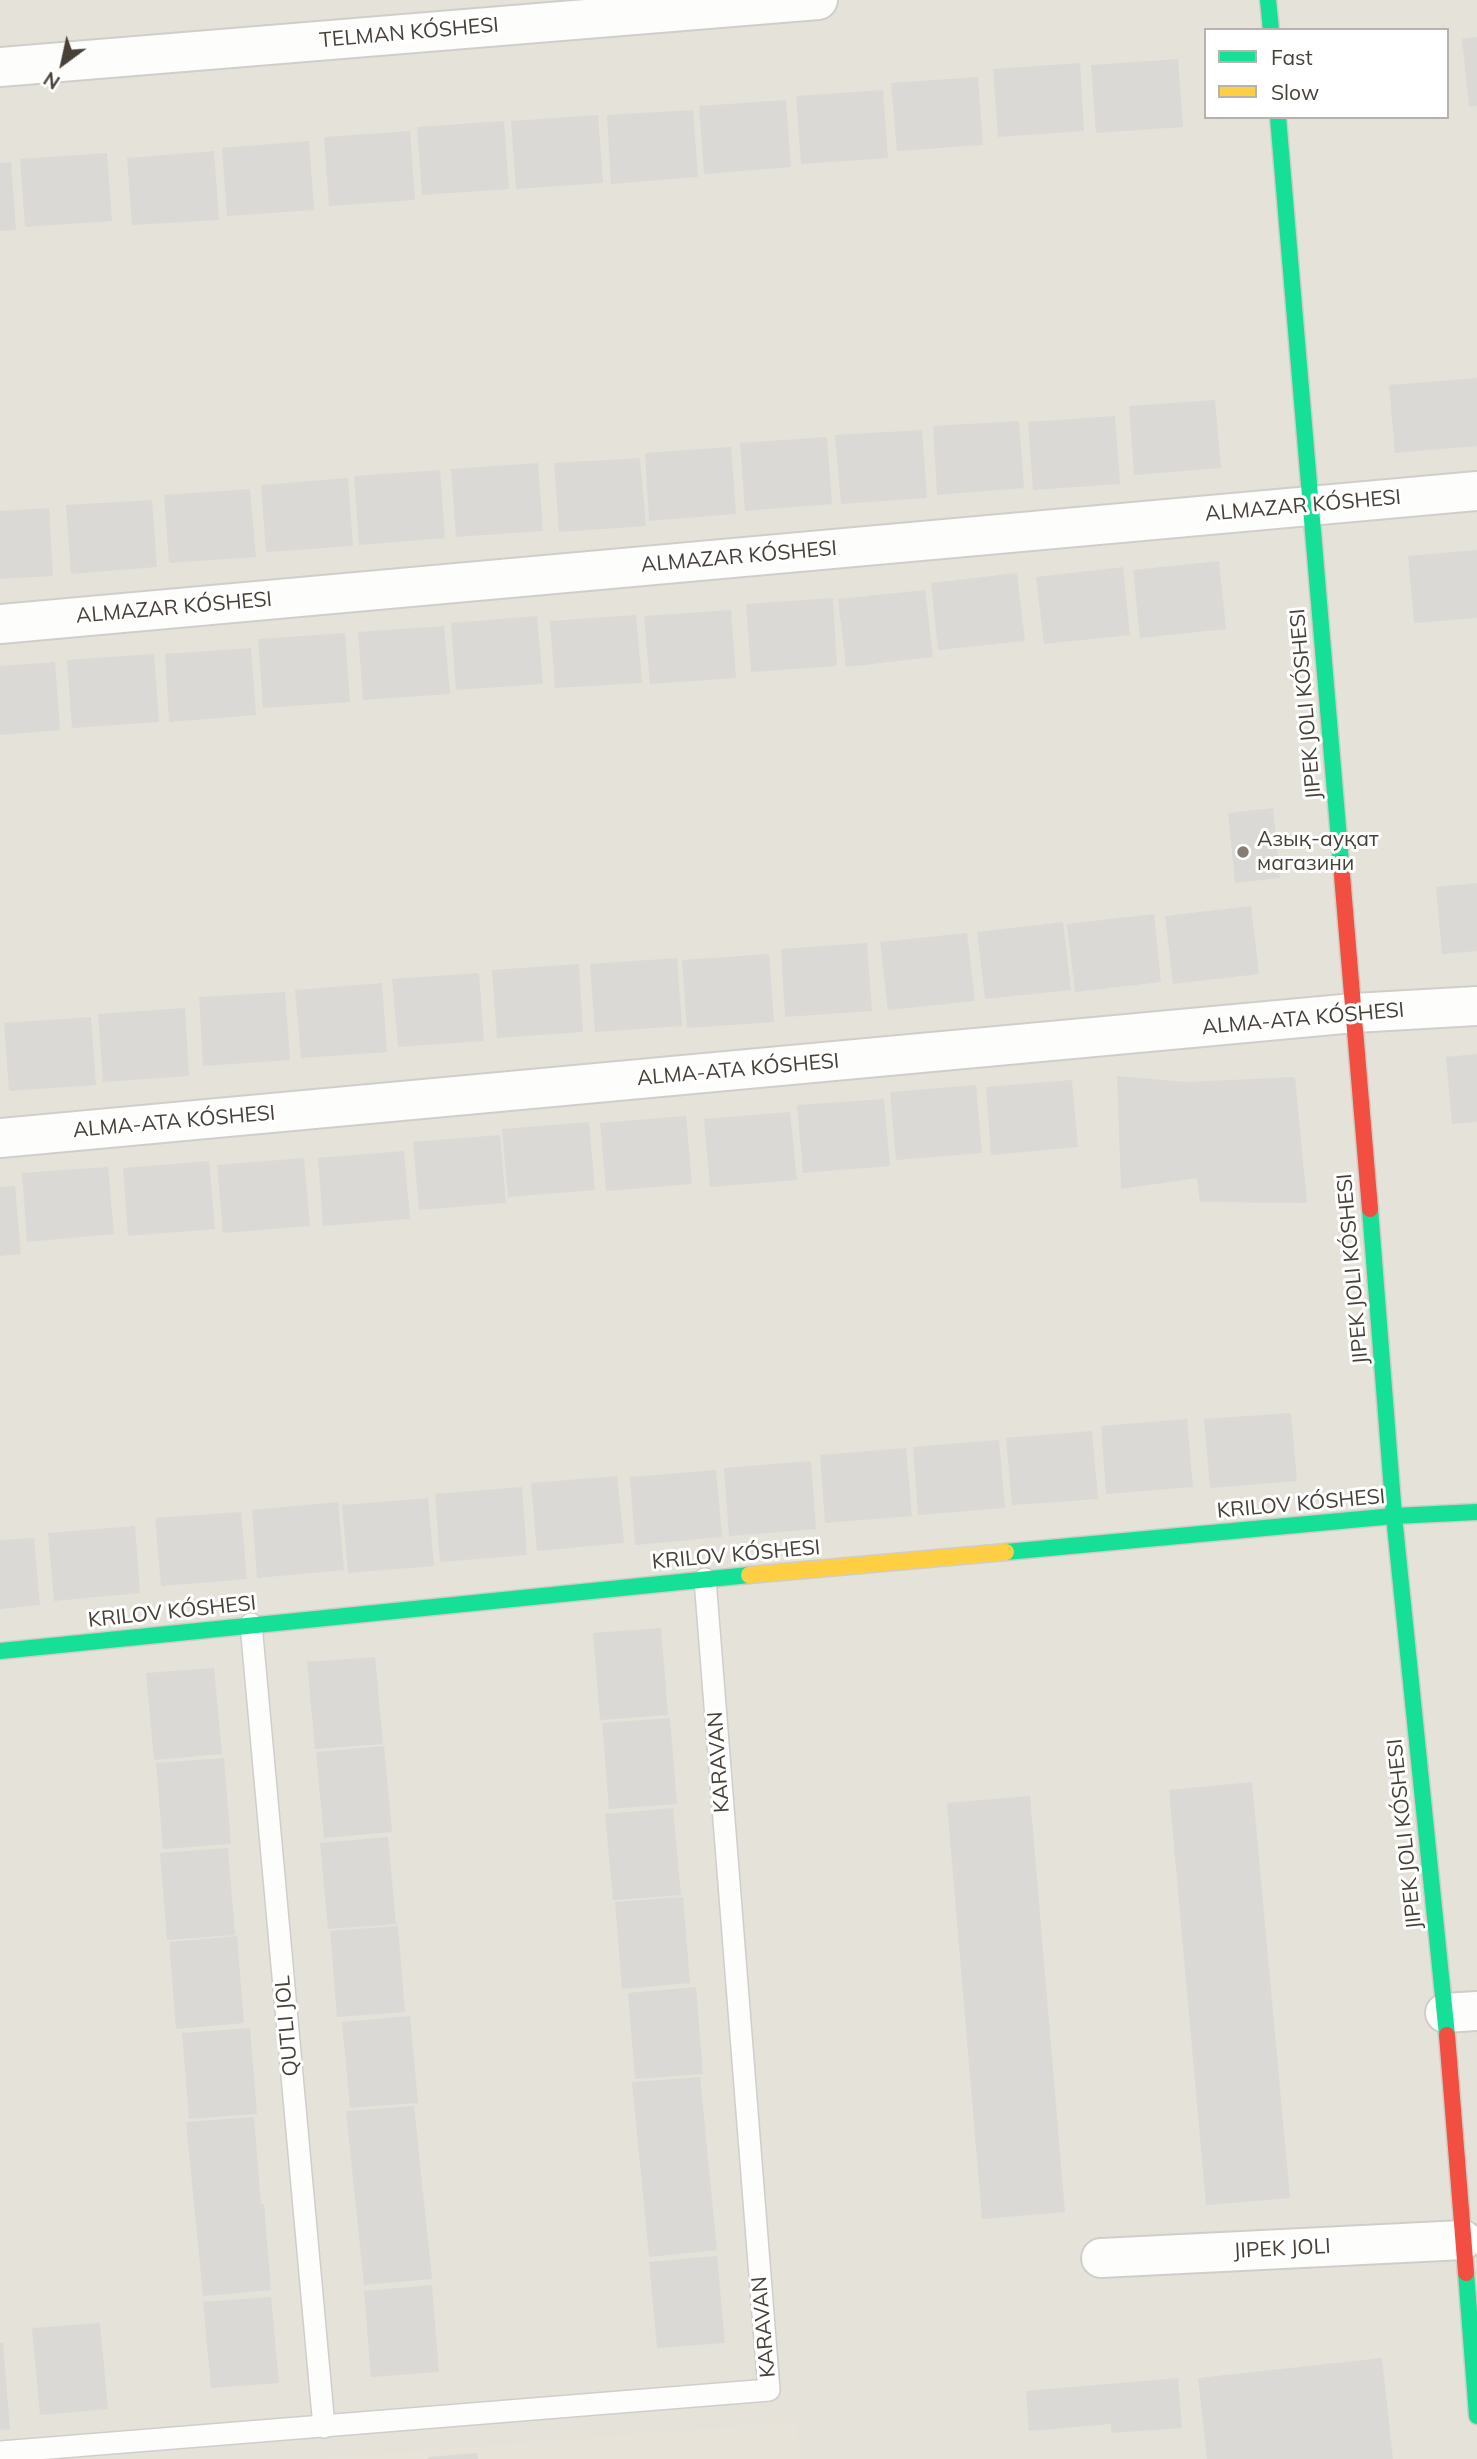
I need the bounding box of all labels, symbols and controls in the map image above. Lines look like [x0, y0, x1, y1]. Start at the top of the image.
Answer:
street label: TELMAN KÓSHESI [318, 13, 500, 53]
north arrow [28, 28, 98, 98]
legend [1204, 28, 1449, 119]
text: Fast [1271, 44, 1313, 70]
text: N [39, 67, 64, 95]
text: Slow [1271, 79, 1319, 105]
street label: ALMAZAR KÓSHESI [1204, 485, 1402, 527]
street label: ALMAZAR KÓSHESI [640, 536, 838, 578]
street label: ALMAZAR KÓSHESI [75, 587, 273, 629]
street label: JIPEK JOLI KÓSHESI [1285, 608, 1327, 800]
place label: Азық-ауқат магазини [1257, 827, 1379, 877]
marker: Азық-ауқат магазини [1235, 844, 1251, 860]
street label: ALMA-ATA KÓSHESI [1201, 998, 1405, 1040]
street label: ALMA-ATA KÓSHESI [636, 1049, 840, 1091]
street label: ALMA-ATA KÓSHESI [72, 1101, 276, 1143]
street label: JIPEK JOLI KÓSHESI [1332, 1173, 1374, 1365]
street label: KRILOV KÓSHESI [1216, 1484, 1386, 1524]
street label: KRILOV KÓSHESI [651, 1535, 821, 1575]
street label: KRILOV KÓSHESI [87, 1591, 257, 1633]
street label: KARAVAN [703, 1711, 735, 1813]
street label: JIPEK JOLI KÓSHESI [1382, 1738, 1428, 1930]
street label: QUTLI JOL [270, 1975, 304, 2077]
street label: JIPEK JOLI [1233, 2234, 1331, 2264]
street label: KARAVAN [747, 2275, 781, 2379]

